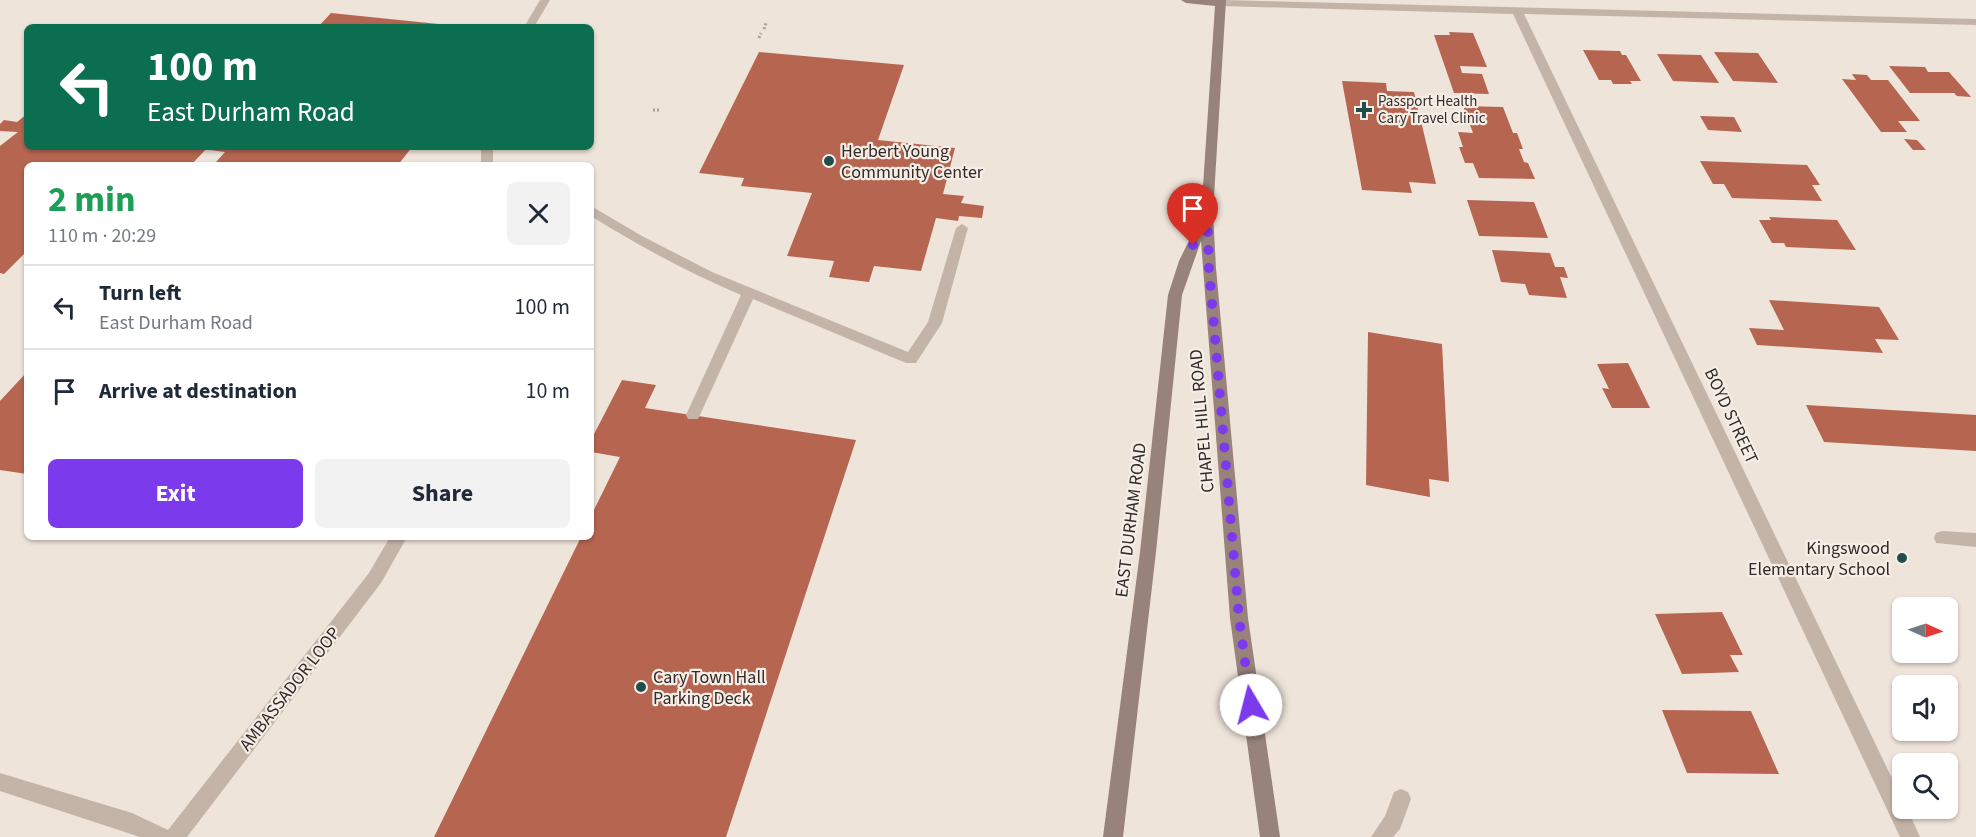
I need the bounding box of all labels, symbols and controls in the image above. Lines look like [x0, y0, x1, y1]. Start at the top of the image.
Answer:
text: 100 m [147, 37, 258, 97]
icon: left [48, 48, 126, 126]
place label: Passport Health Cary Travel Clinic [1378, 91, 1486, 129]
text: East Durham Road [147, 93, 355, 132]
marker: Passport Health Cary Travel Clinic [1355, 101, 1373, 119]
place label: Herbert Young Community Center [841, 139, 984, 185]
marker: Herbert Young Community Center [822, 154, 836, 168]
text: 2 min [48, 174, 136, 225]
button: close [507, 182, 570, 245]
pin [1167, 183, 1218, 245]
icon: arrive [1176, 192, 1209, 225]
text: 110 m · 20:29 [48, 222, 156, 250]
text: Turn left [99, 277, 181, 309]
icon: left [48, 291, 81, 324]
text: 100 m [515, 291, 570, 323]
text: East Durham Road [99, 309, 253, 337]
street label: CHAPEL HILL ROAD [1183, 348, 1221, 494]
street label: BOYD STREET [1698, 364, 1764, 468]
icon: arrive [48, 375, 81, 408]
text: Arrive at destination [99, 375, 297, 407]
text: 10 m [525, 375, 570, 407]
street label: EAST DURHAM ROAD [1109, 441, 1153, 599]
button: Exit [48, 459, 303, 528]
button: Share [315, 459, 570, 528]
place label: Kingswood Elementary School [1748, 536, 1890, 582]
marker: Kingswood Elementary School [1895, 551, 1909, 565]
north arrow [1892, 597, 1958, 663]
map controls [1892, 597, 1958, 819]
street label: AMBASSADOR LOOP [234, 622, 346, 756]
place label: Cary Town Hall Parking Deck [653, 665, 766, 711]
position arrow [1219, 673, 1283, 737]
button: sound [1892, 675, 1958, 741]
marker: Cary Town Hall Parking Deck [634, 680, 648, 694]
button: search [1892, 753, 1958, 819]

